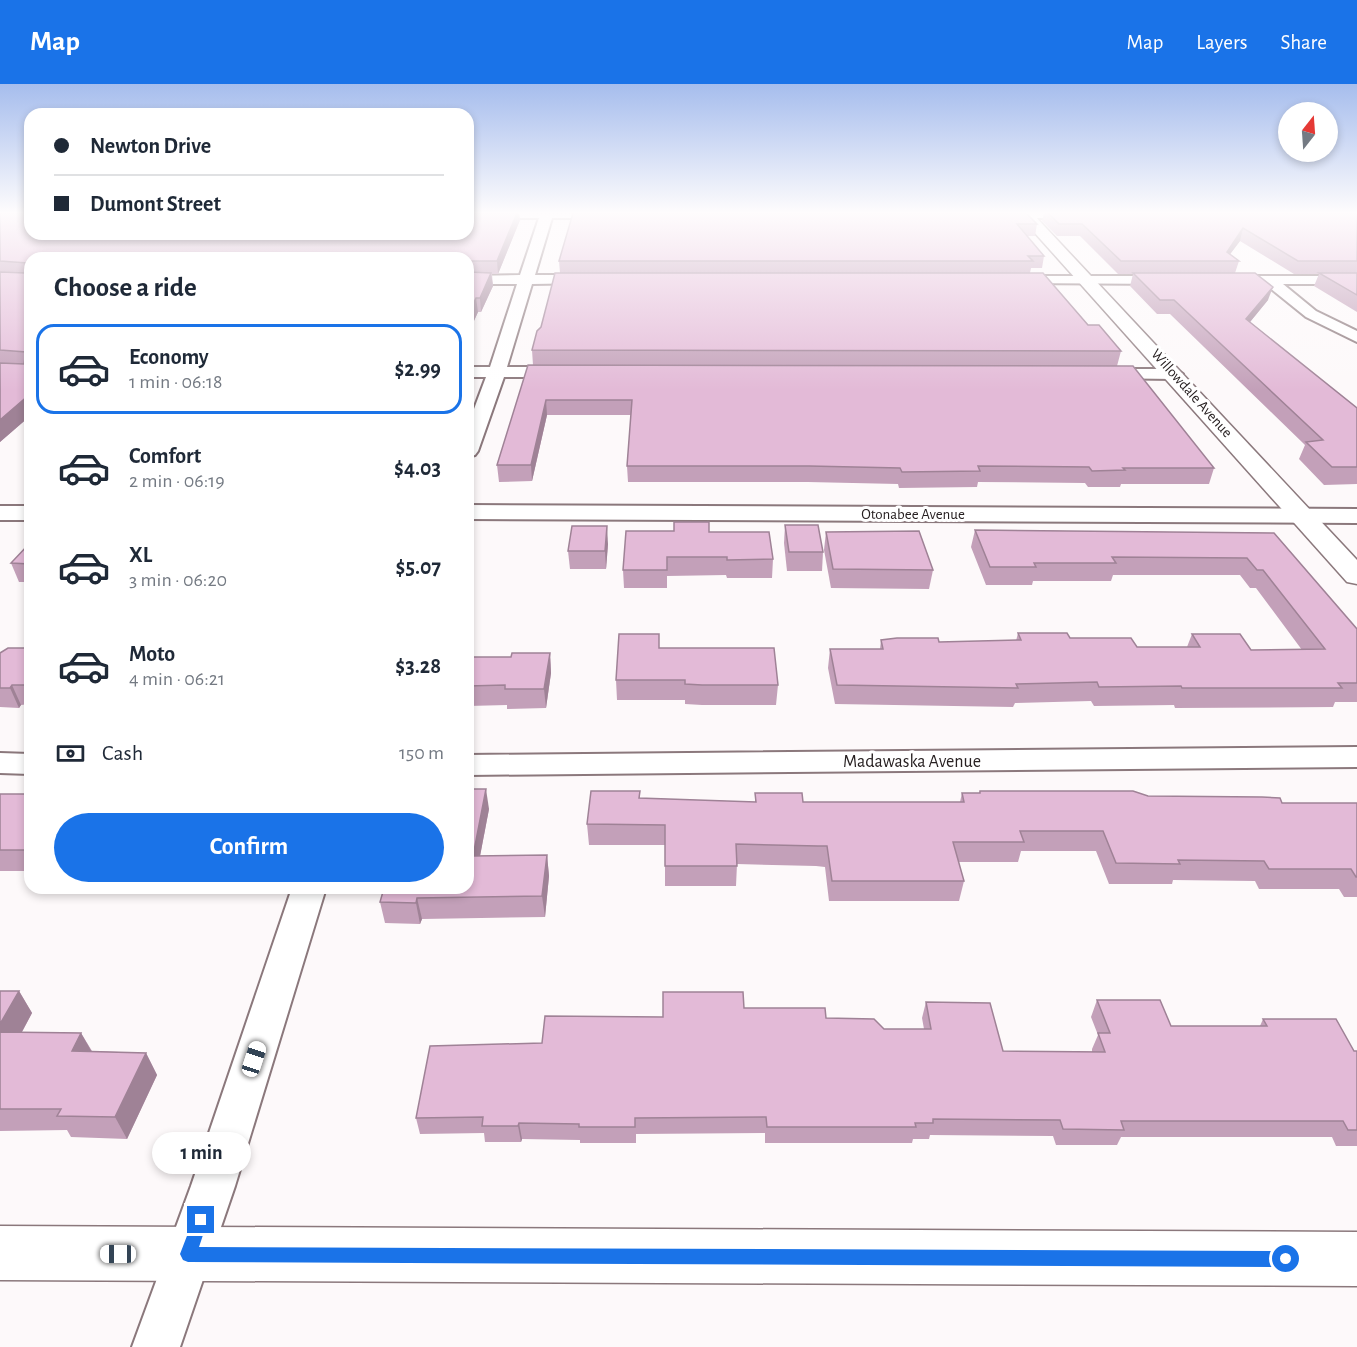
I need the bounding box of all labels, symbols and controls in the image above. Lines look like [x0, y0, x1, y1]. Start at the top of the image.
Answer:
text: Map [30, 28, 80, 56]
text: Map [1127, 32, 1163, 53]
text: Layers [1196, 32, 1247, 53]
text: Share [1280, 32, 1327, 53]
north arrow [1278, 102, 1338, 162]
map controls [1278, 102, 1338, 162]
text: Newton Drive [90, 135, 211, 157]
text: Dumont Street [90, 193, 221, 215]
text: Choose a ride [54, 274, 197, 301]
icon: car [57, 342, 111, 396]
text: Economy [129, 346, 209, 368]
street label: Willowdale Avenue [1148, 346, 1235, 440]
text: $2.99 [394, 358, 441, 380]
text: 1 min · 06:18 [129, 372, 222, 392]
icon: car [57, 441, 111, 495]
text: Comfort [129, 445, 201, 467]
text: $4.03 [394, 457, 441, 479]
text: 2 min · 06:19 [129, 471, 225, 491]
street label: Otonabee Avenue [861, 507, 965, 522]
icon: car [57, 540, 111, 594]
text: XL [129, 544, 152, 566]
text: $5.07 [396, 556, 441, 578]
text: 3 min · 06:20 [129, 570, 227, 590]
icon: car [57, 639, 111, 693]
text: Moto [129, 643, 175, 665]
text: $3.28 [395, 655, 441, 677]
text: 4 min · 06:21 [129, 669, 225, 689]
icon: cash [54, 737, 87, 770]
text: Cash [102, 742, 143, 764]
text: 150 m [399, 743, 444, 763]
street label: Madawaska Avenue [843, 753, 981, 771]
button: Confirm [54, 813, 444, 882]
car [240, 1039, 268, 1079]
callout: 1 min [152, 1133, 250, 1175]
text: 1 min [180, 1143, 223, 1163]
route end [187, 1206, 214, 1233]
car [100, 1245, 136, 1263]
route start [1272, 1245, 1299, 1272]

